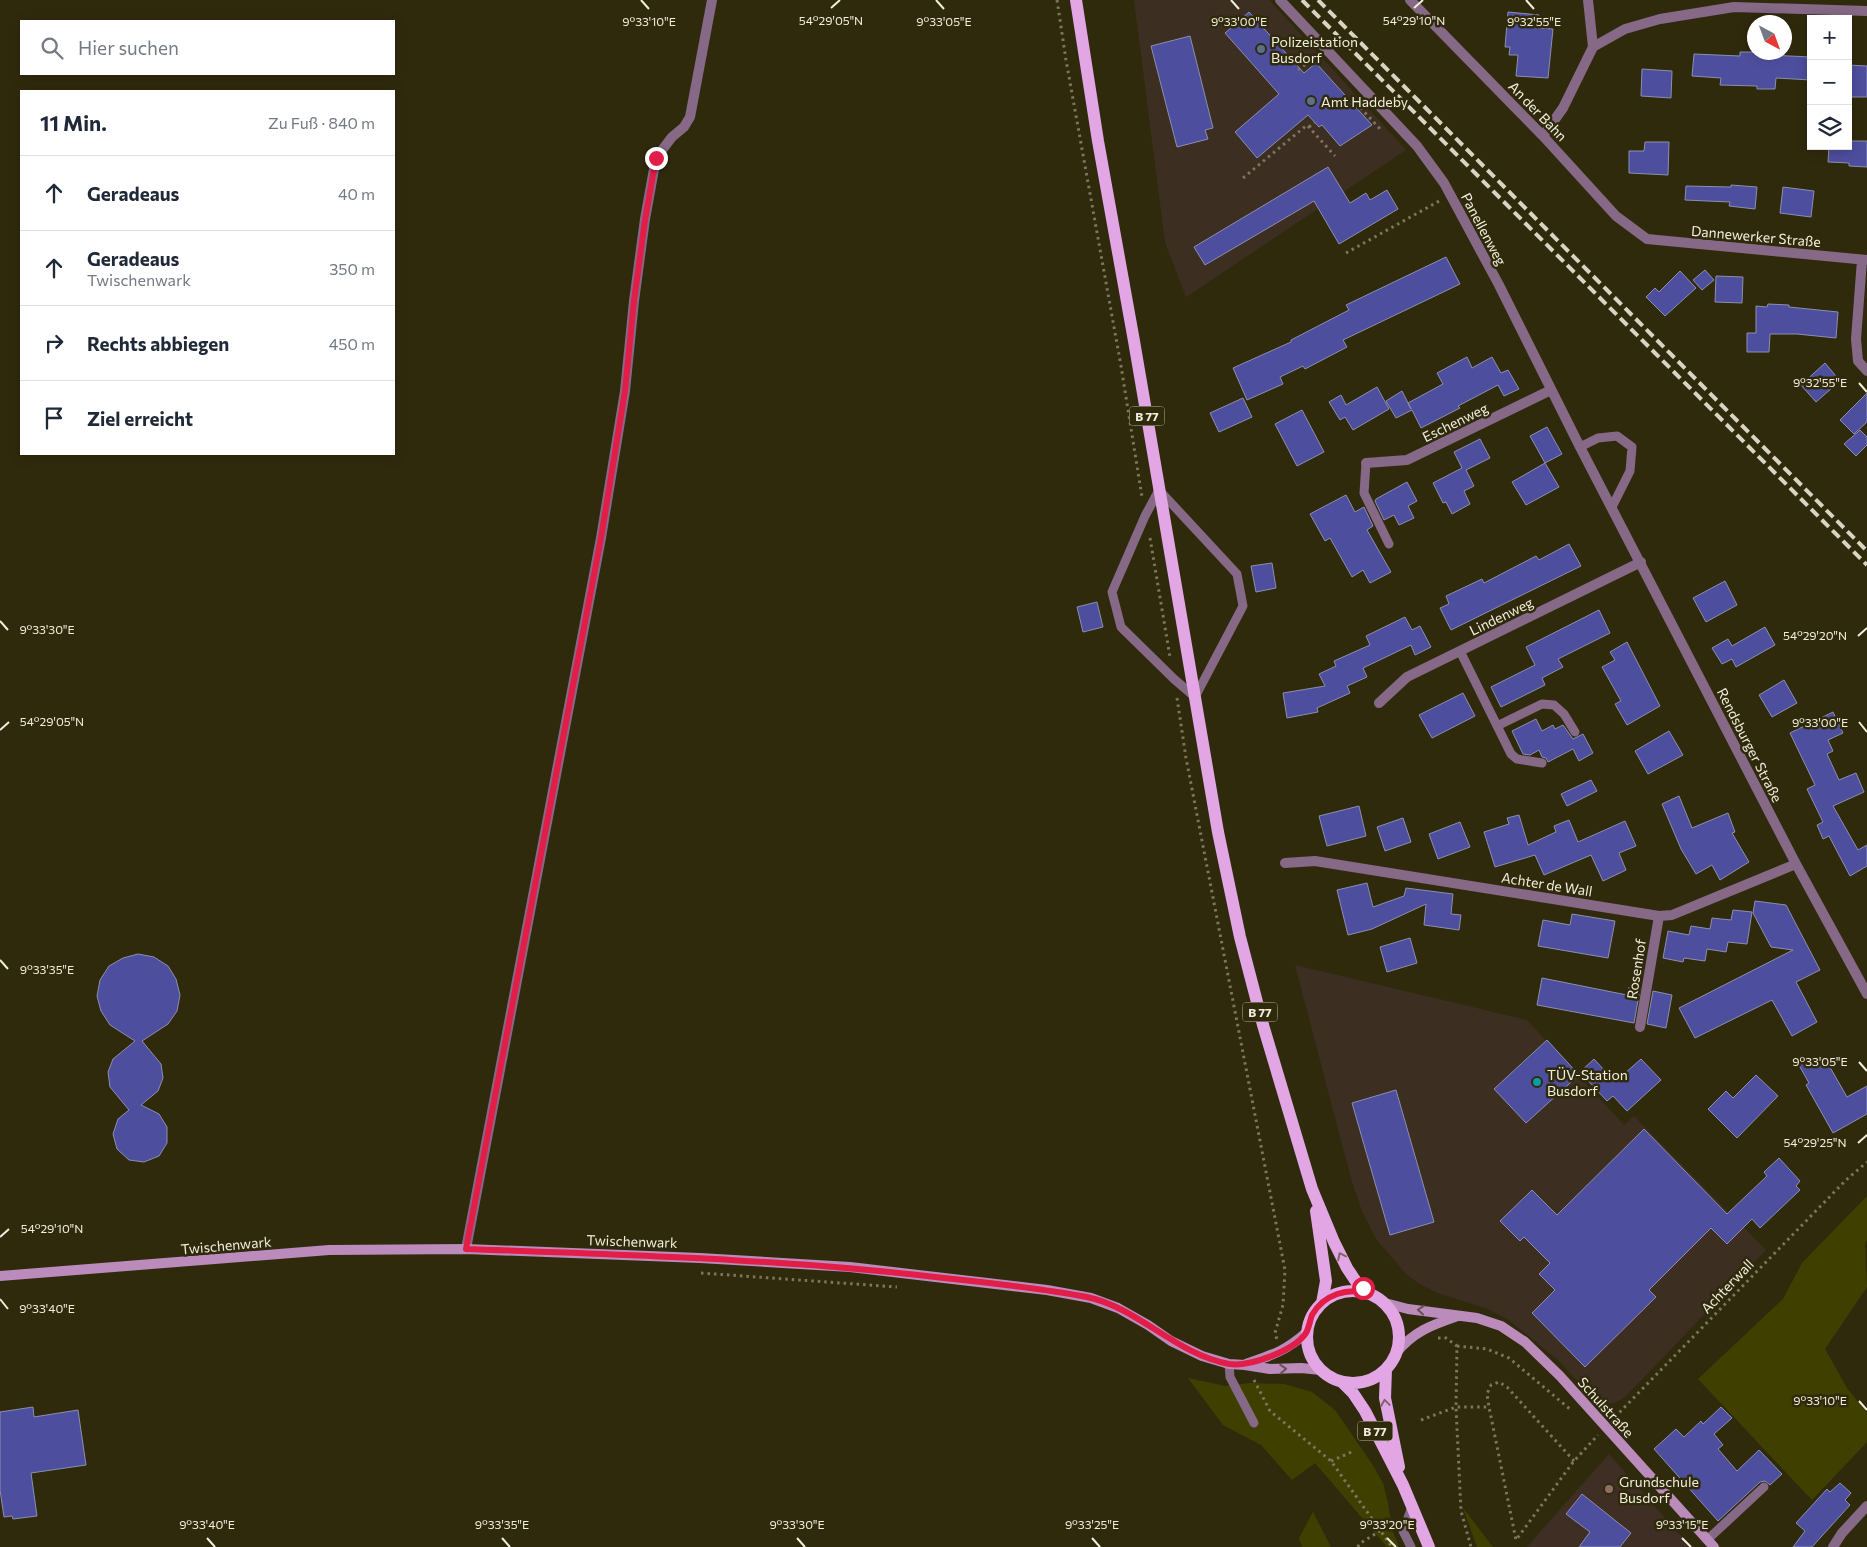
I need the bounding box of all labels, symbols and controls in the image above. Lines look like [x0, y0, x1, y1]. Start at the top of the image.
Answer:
text: 54°29'05"N [799, 13, 863, 27]
text: 54°29'10"N [1383, 13, 1445, 27]
text: 9°33'10"E [622, 14, 676, 28]
text: 9°33'05"E [916, 14, 972, 28]
text: 9°33'00"E [1211, 14, 1267, 28]
text: 9°32'55"E [1507, 14, 1561, 28]
north arrow [1747, 15, 1792, 60]
map controls [1807, 15, 1852, 150]
button: + [1807, 15, 1852, 60]
search box [20, 20, 395, 75]
place label: Polizeistation Busdorf [1271, 33, 1358, 66]
icon: search [38, 34, 66, 62]
text: Hier suchen [78, 36, 179, 59]
marker: Polizeistation Busdorf [1255, 43, 1267, 55]
button: − [1807, 60, 1852, 105]
street label: An der Bahn [1505, 78, 1571, 144]
place label: Amt Haddeby [1321, 93, 1408, 110]
marker: Amt Haddeby [1305, 95, 1317, 107]
button: layers [1807, 105, 1852, 150]
text: 11 Min. [40, 110, 107, 135]
text: Zu Fuß · 840 m [268, 113, 375, 132]
route end [645, 147, 668, 170]
icon: ahead [40, 179, 68, 207]
text: Geradeaus [87, 182, 179, 205]
text: 40 m [338, 184, 375, 203]
street label: Panellenweg [1458, 190, 1510, 269]
street label: Dannewerker Straße [1690, 222, 1822, 250]
text: Geradeaus [87, 247, 179, 270]
icon: ahead [40, 254, 68, 282]
text: 350 m [329, 259, 375, 278]
text: Twischenwark [87, 270, 191, 289]
icon: right [40, 329, 68, 357]
text: Rechts abbiegen [87, 332, 229, 355]
text: 450 m [329, 334, 375, 353]
text: 9°32'55"E [1793, 375, 1847, 389]
street label: Eschenweg [1419, 399, 1491, 445]
icon: arrive [40, 404, 68, 432]
road number: B 77 [1130, 406, 1164, 426]
text: Ziel erreicht [87, 407, 193, 430]
street label: Lindenweg [1466, 593, 1536, 639]
text: 9°33'30"E [19, 622, 75, 636]
text: 54°29'20"N [1783, 628, 1847, 642]
street label: Rendsburger Straße [1714, 685, 1786, 805]
text: 54°29'05"N [20, 714, 84, 728]
text: 9°33'00"E [1792, 715, 1848, 729]
street label: Achter de Wall [1500, 868, 1594, 900]
street label: Rosenhof [1623, 937, 1649, 1000]
text: 9°33'35"E [20, 962, 74, 976]
road number: B 77 [1242, 1002, 1278, 1022]
text: 9°33'05"E [1792, 1054, 1848, 1068]
place label: TÜV-Station Busdorf [1547, 1066, 1628, 1099]
marker: TÜV-Station Busdorf [1531, 1076, 1543, 1088]
text: 54°29'25"N [1783, 1135, 1847, 1149]
text: 54°29'10"N [21, 1221, 83, 1235]
street label: Twischenwark [586, 1231, 678, 1251]
street label: Twischenwark [180, 1233, 272, 1257]
one-way arrow [1337, 1252, 1347, 1261]
street label: Achterwall [1697, 1255, 1757, 1317]
route start [1352, 1277, 1375, 1300]
text: 9°33'40"E [19, 1301, 75, 1315]
one-way arrow [1417, 1305, 1425, 1316]
one-way arrow [1279, 1363, 1287, 1374]
street label: Schulstraße [1575, 1373, 1637, 1441]
text: 9°33'10"E [1793, 1393, 1847, 1407]
one-way arrow [1381, 1398, 1391, 1407]
road number: B 77 [1358, 1422, 1392, 1440]
place label: Grundschule Busdorf [1619, 1473, 1699, 1506]
marker: Grundschule Busdorf [1603, 1483, 1615, 1495]
text: 9°33'40"E [179, 1517, 235, 1531]
text: 9°33'35"E [475, 1517, 529, 1531]
text: 9°33'30"E [769, 1517, 825, 1531]
text: 9°33'25"E [1065, 1517, 1119, 1531]
text: 9°33'20"E [1359, 1517, 1415, 1531]
text: 9°33'15"E [1656, 1517, 1708, 1531]

